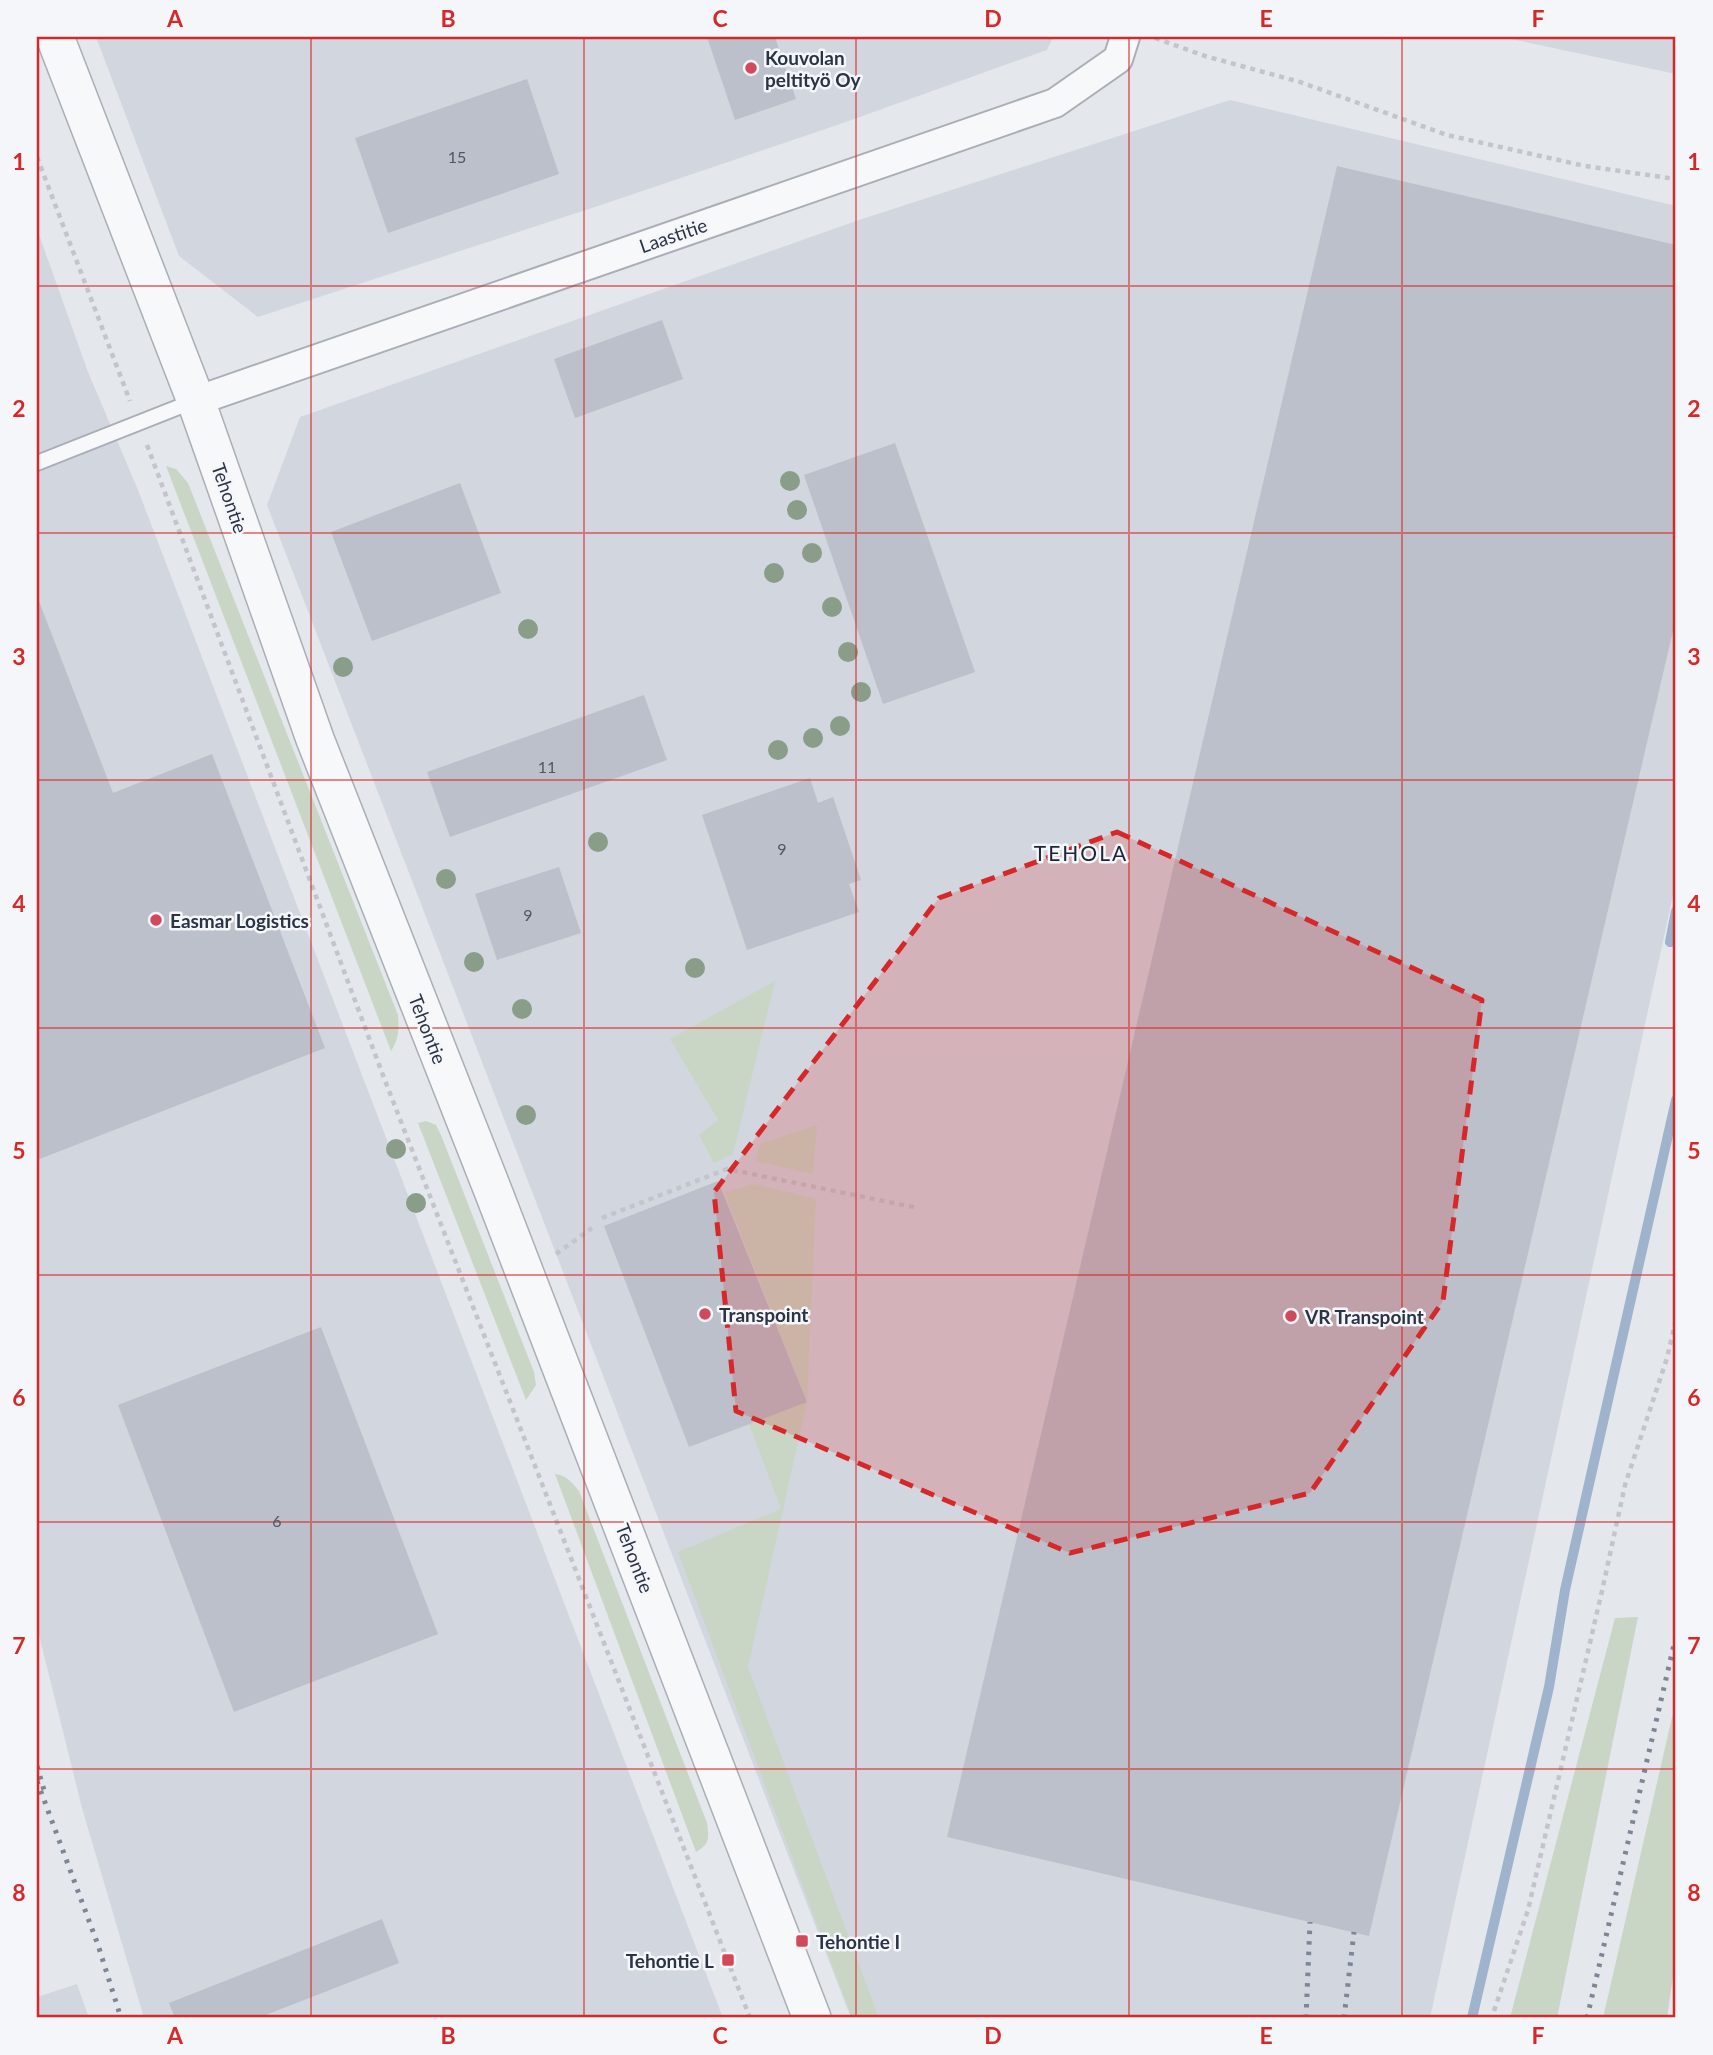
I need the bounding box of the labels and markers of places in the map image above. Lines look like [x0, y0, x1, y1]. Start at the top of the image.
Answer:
place label: Kouvolan peltityö Oy [765, 46, 861, 91]
marker: Kouvolan peltityö Oy [743, 60, 759, 76]
place label: Easmar Logistics [170, 909, 309, 932]
marker: Easmar Logistics [148, 912, 164, 928]
place label: Transpoint [719, 1303, 808, 1326]
place label: VR Transpoint [1304, 1305, 1424, 1328]
marker: Transpoint [697, 1306, 713, 1322]
marker: VR Transpoint [1283, 1308, 1299, 1324]
place label: Tehontie I [816, 1930, 900, 1953]
marker: Tehontie I [794, 1933, 810, 1949]
place label: Tehontie L [626, 1949, 714, 1972]
marker: Tehontie L [720, 1952, 736, 1968]

